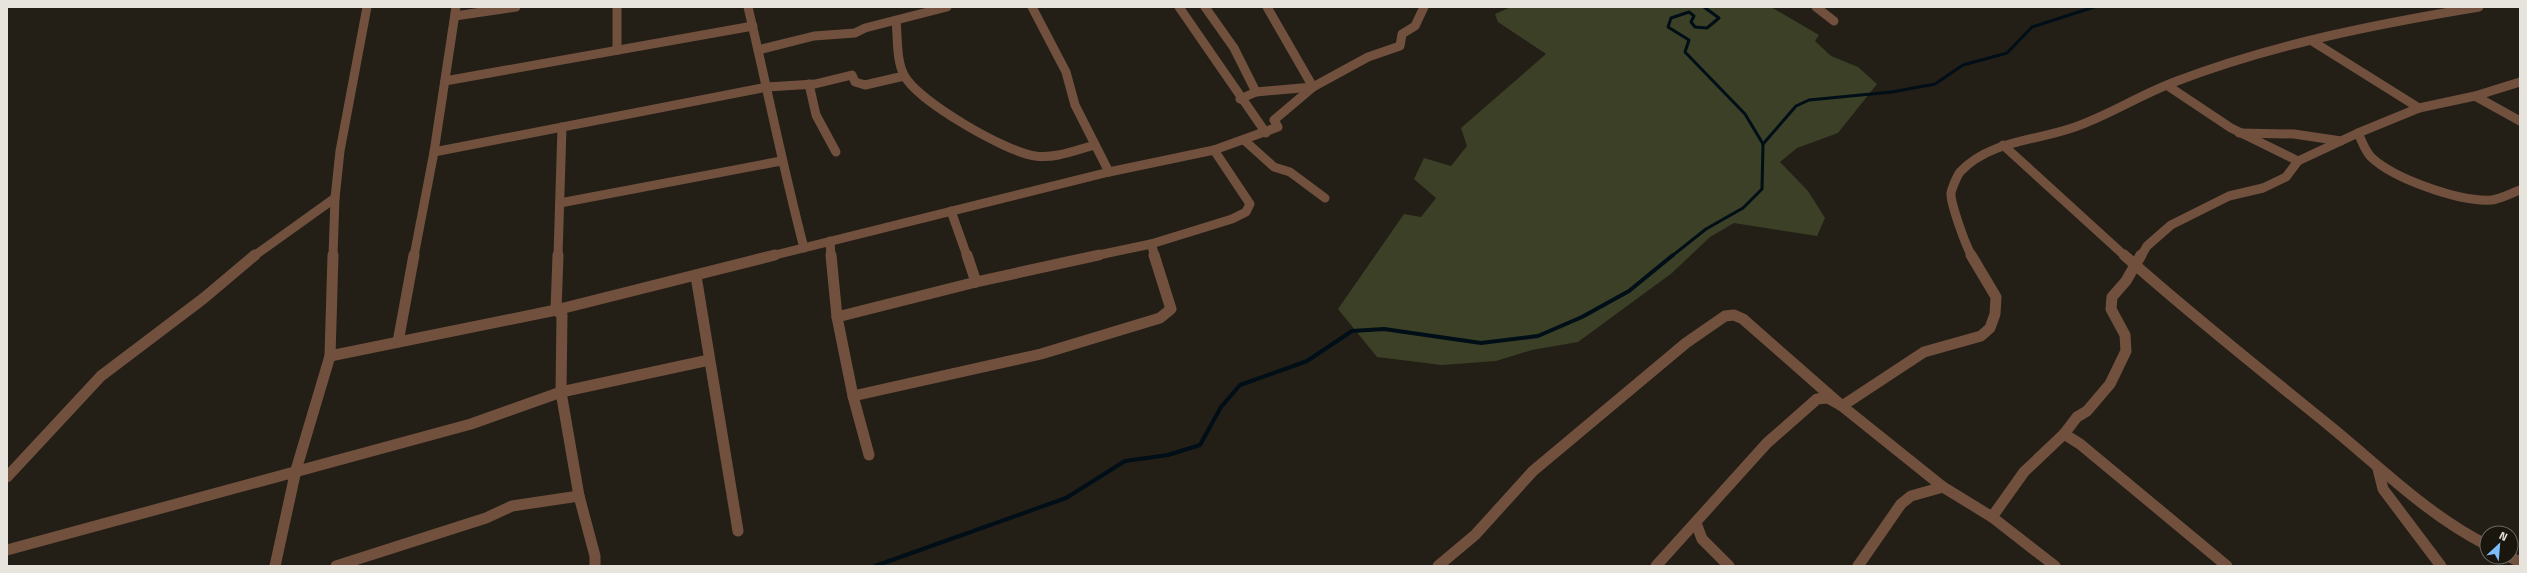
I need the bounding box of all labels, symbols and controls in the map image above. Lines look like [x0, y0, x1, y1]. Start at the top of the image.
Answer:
north arrow [2479, 525, 2519, 565]
text: N [2496, 527, 2510, 545]

